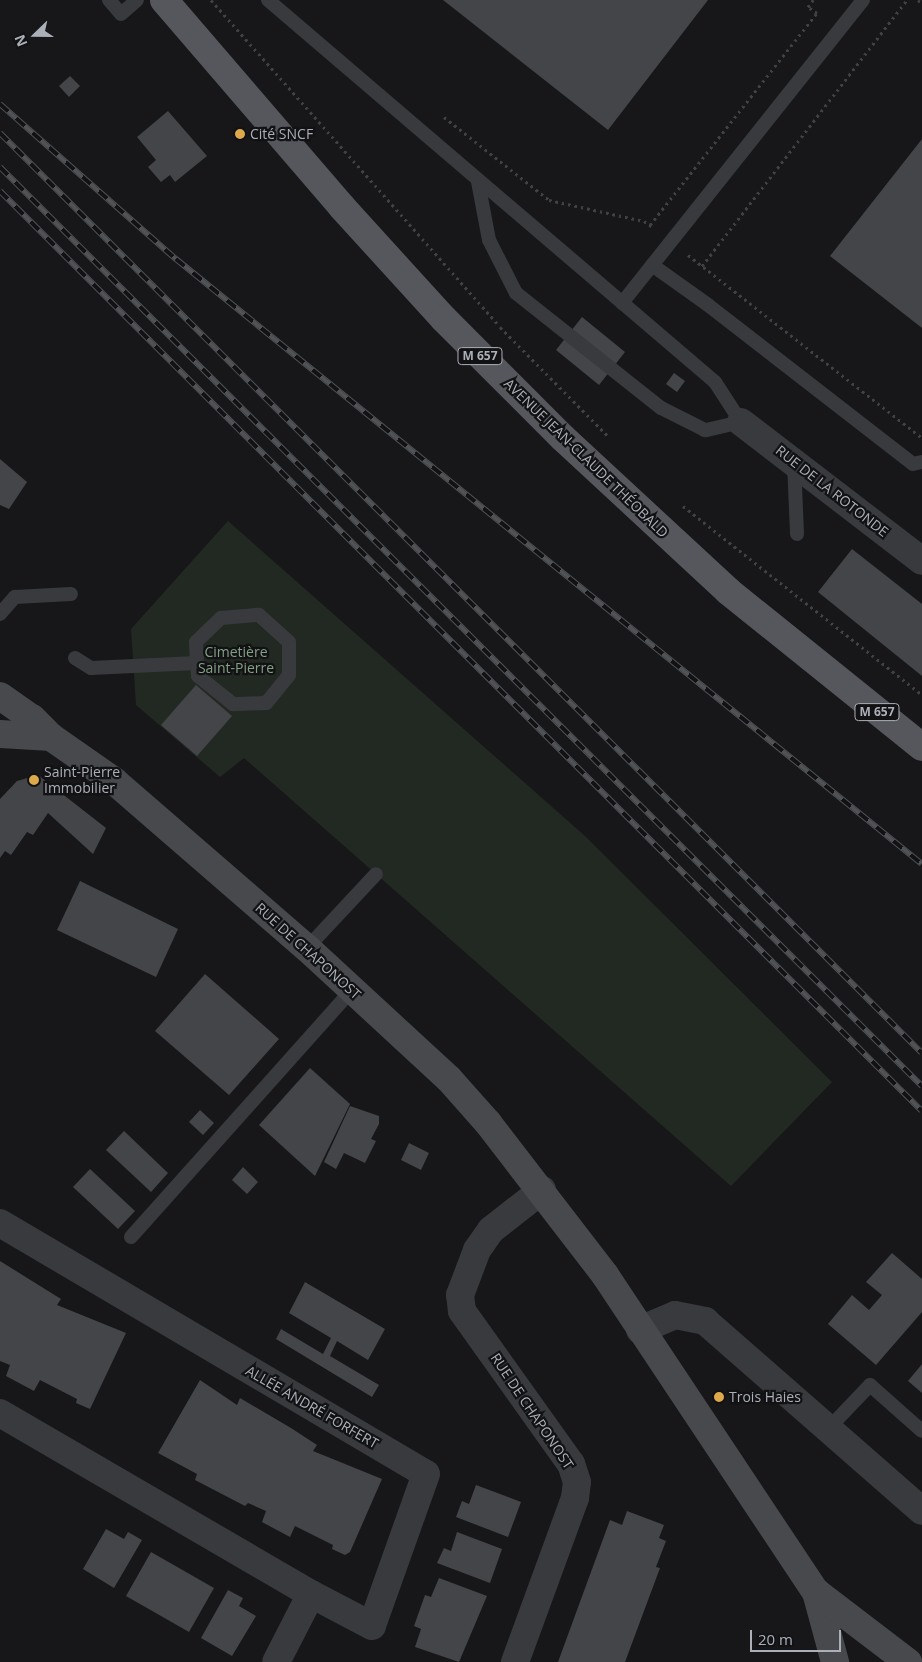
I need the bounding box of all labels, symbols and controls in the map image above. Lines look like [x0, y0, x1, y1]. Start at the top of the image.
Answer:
north arrow [10, 10, 60, 60]
text: N [10, 32, 32, 50]
place label: Cité SNCF [250, 126, 313, 142]
marker: Cité SNCF [234, 128, 246, 140]
road number: M 657 [456, 346, 504, 366]
street label: AVENUE JEAN-CLAUDE THÉOBALD [501, 375, 671, 541]
street label: RUE DE LA ROTONDE [772, 442, 892, 540]
park label: Cimetière Saint-Pierre [198, 644, 274, 676]
road number: M 657 [853, 702, 901, 722]
place label: Saint-Pierre Immobilier [44, 764, 120, 796]
marker: Saint-Pierre Immobilier [28, 774, 40, 786]
street label: RUE DE CHAPONOST [252, 899, 364, 1003]
street label: RUE DE CHAPONOST [487, 1350, 577, 1472]
street label: ALLÉE ANDRÉ FORFERT [243, 1362, 381, 1452]
place label: Trois Haies [729, 1389, 801, 1405]
marker: Trois Haies [713, 1391, 725, 1403]
scale bar [752, 1620, 843, 1652]
text: 20 m [758, 1629, 793, 1649]

